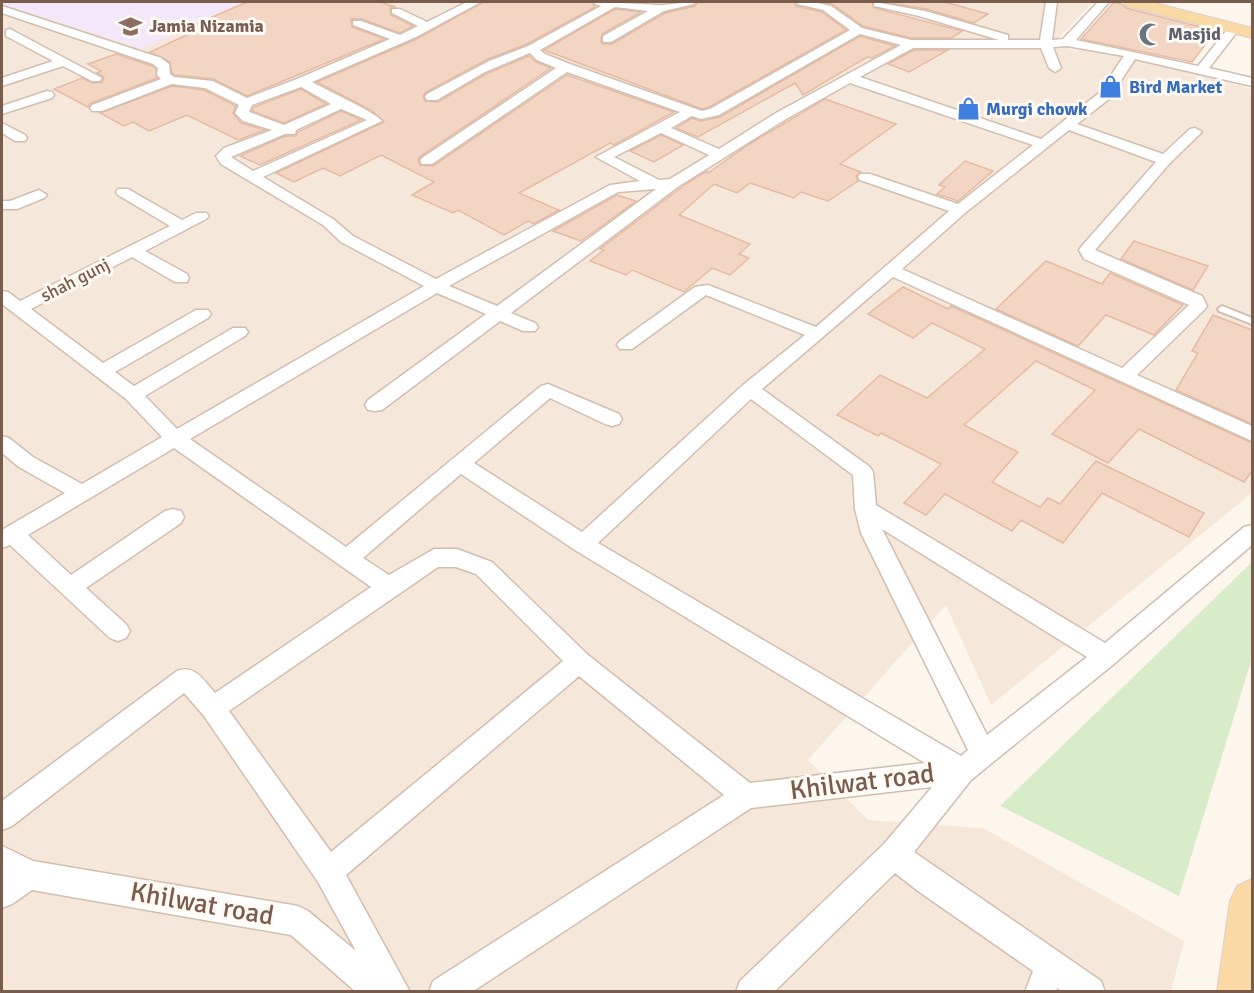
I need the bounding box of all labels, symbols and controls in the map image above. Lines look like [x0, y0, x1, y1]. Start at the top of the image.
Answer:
school or university icon: Jamia Nizamia [118, 13, 144, 39]
place label: Jamia Nizamia [149, 15, 264, 37]
mosque icon: Masjid [1137, 21, 1163, 47]
place label: Masjid [1168, 23, 1221, 45]
shop icon: Bird Market [1098, 74, 1124, 100]
place label: Bird Market [1129, 76, 1222, 98]
shop icon: Murgi chowk [955, 96, 981, 122]
place label: Murgi chowk [986, 98, 1088, 120]
street label: shah gunj [37, 253, 113, 307]
street label: Khilwat road [788, 757, 936, 807]
street label: Khilwat road [128, 875, 276, 933]

